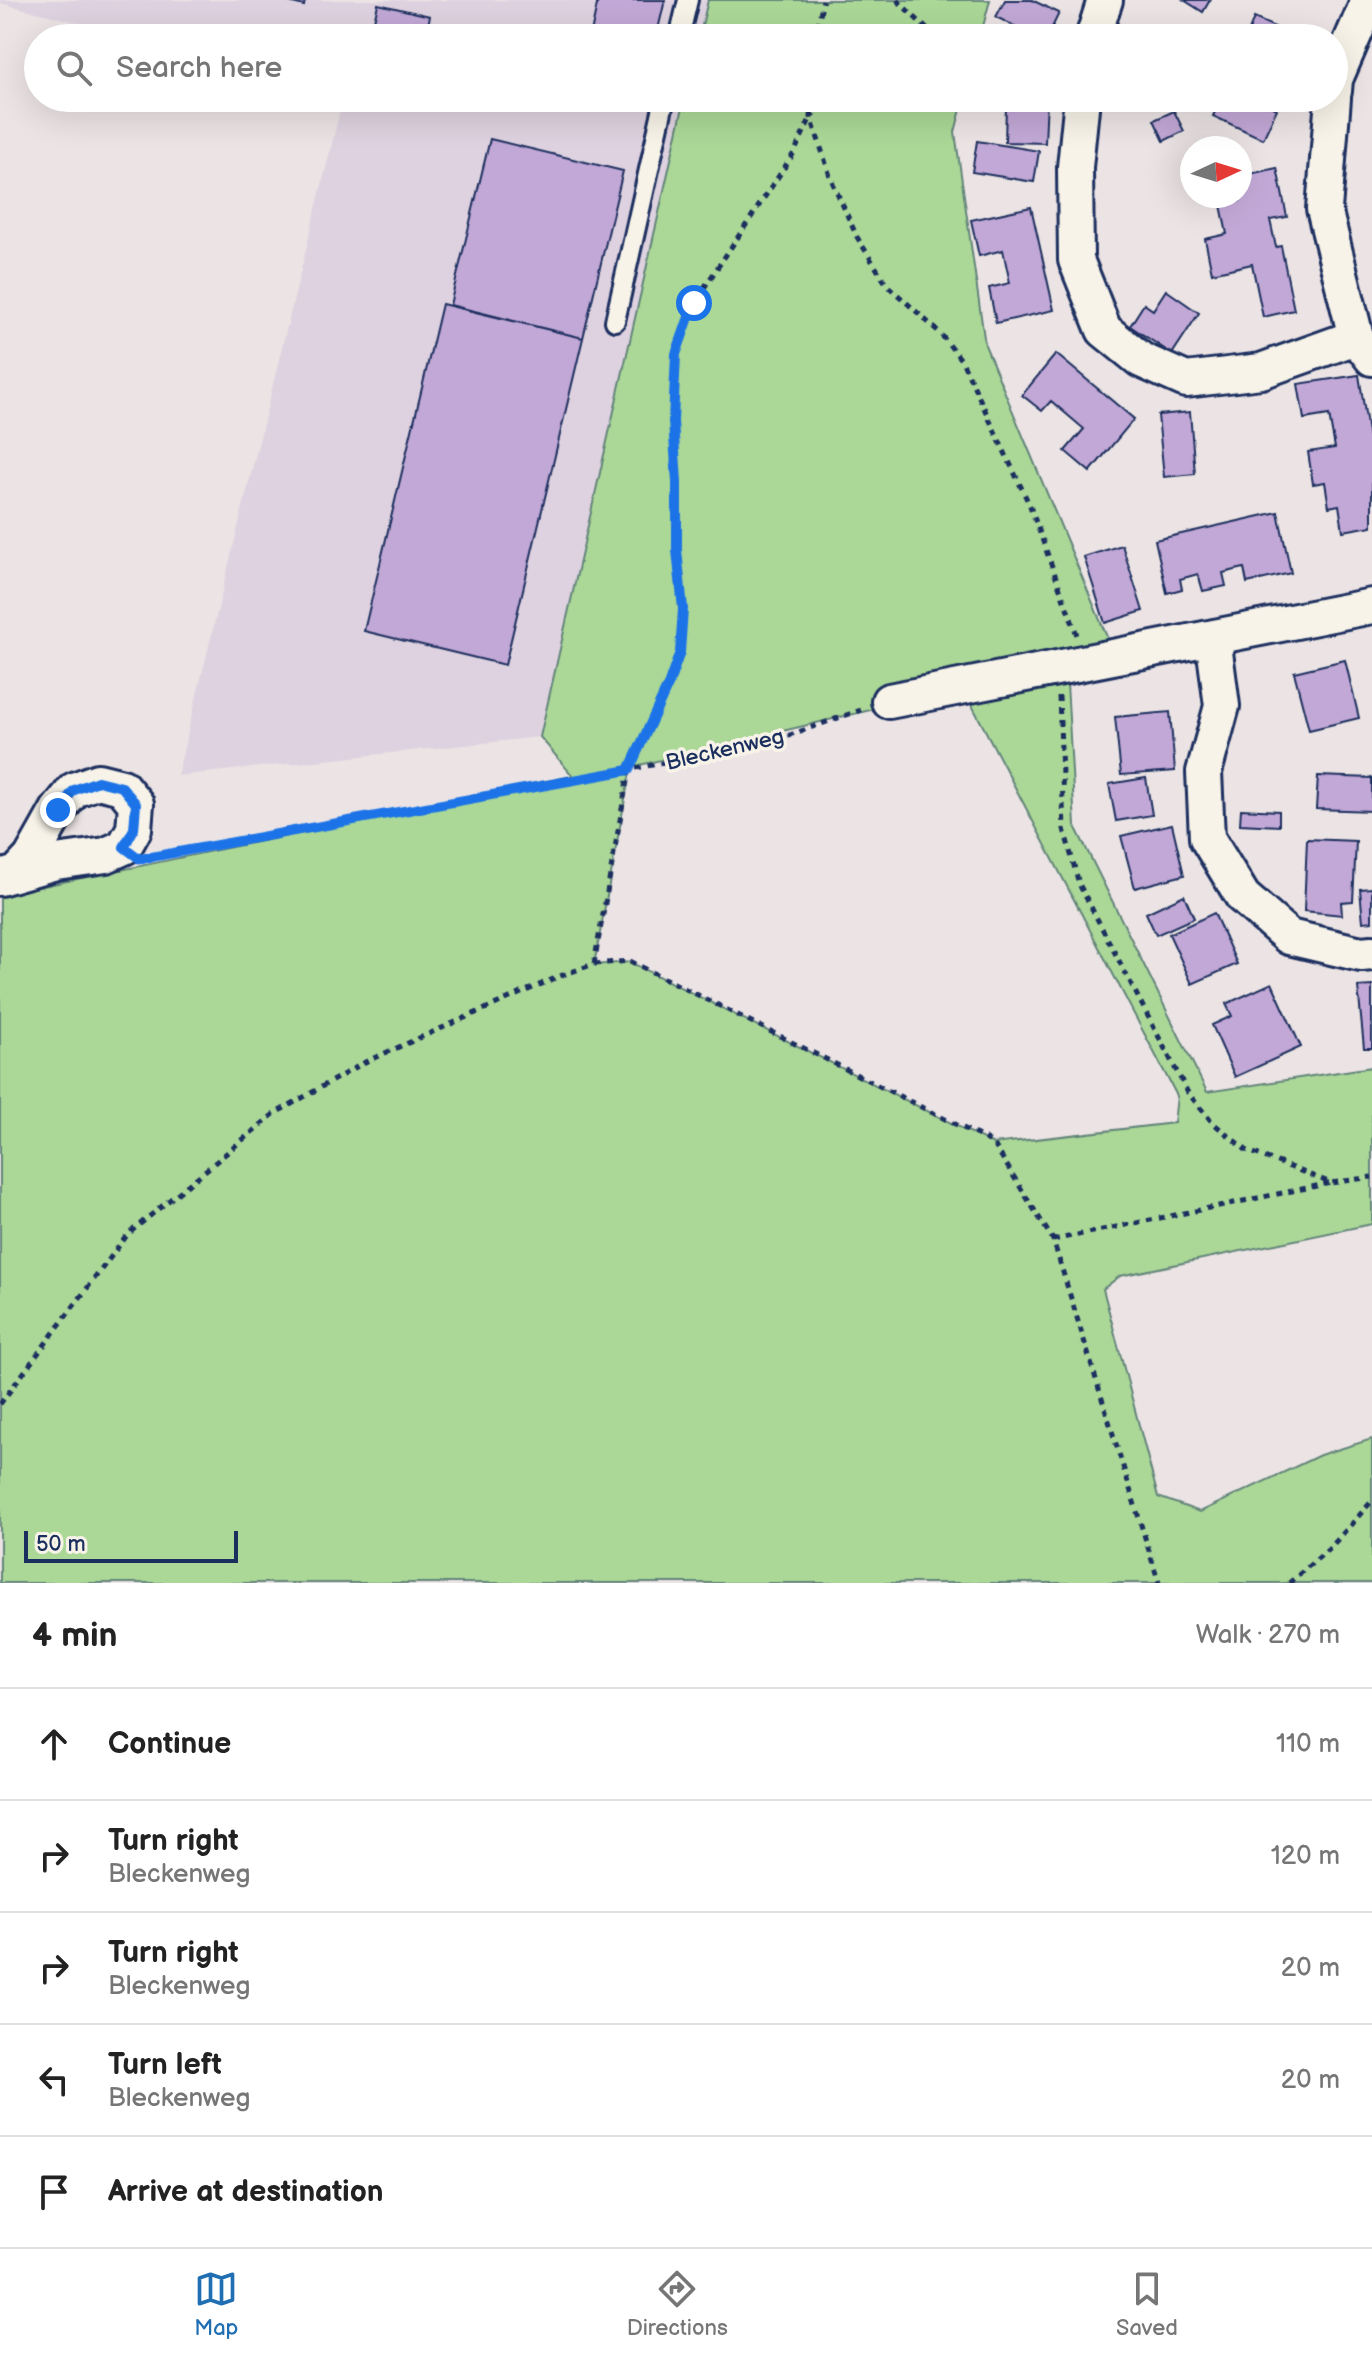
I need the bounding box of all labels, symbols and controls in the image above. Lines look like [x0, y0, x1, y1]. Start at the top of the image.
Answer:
search box [24, 24, 1348, 112]
icon: search [52, 46, 96, 90]
text: Search here [116, 50, 282, 86]
north arrow [1180, 136, 1252, 208]
route start [676, 285, 712, 321]
street label: Bleckenweg [663, 723, 787, 777]
route end [40, 792, 76, 828]
scale bar [24, 1527, 238, 1563]
text: 50 m [36, 1531, 86, 1558]
text: 4 min [32, 1615, 118, 1656]
text: Walk · 270 m [1196, 1620, 1340, 1651]
icon: ahead [32, 1722, 76, 1766]
text: Continue [108, 1726, 231, 1762]
text: 110 m [1276, 1729, 1340, 1760]
text: Turn right [108, 1823, 239, 1859]
icon: right [32, 1834, 76, 1878]
text: 120 m [1271, 1841, 1340, 1872]
text: Bleckenweg [108, 1859, 251, 1890]
text: Turn right [108, 1935, 239, 1971]
icon: right [32, 1946, 76, 1990]
text: 20 m [1281, 1953, 1340, 1984]
text: Bleckenweg [108, 1971, 251, 2002]
text: Turn left [108, 2047, 222, 2083]
icon: left [32, 2058, 76, 2102]
text: 20 m [1281, 2065, 1340, 2096]
text: Bleckenweg [108, 2083, 251, 2114]
icon: arrive [32, 2170, 76, 2214]
text: Arrive at destination [108, 2174, 384, 2210]
tab: Map [194, 2267, 238, 2342]
tab: Directions [627, 2267, 728, 2342]
tab: Saved [1116, 2267, 1178, 2342]

